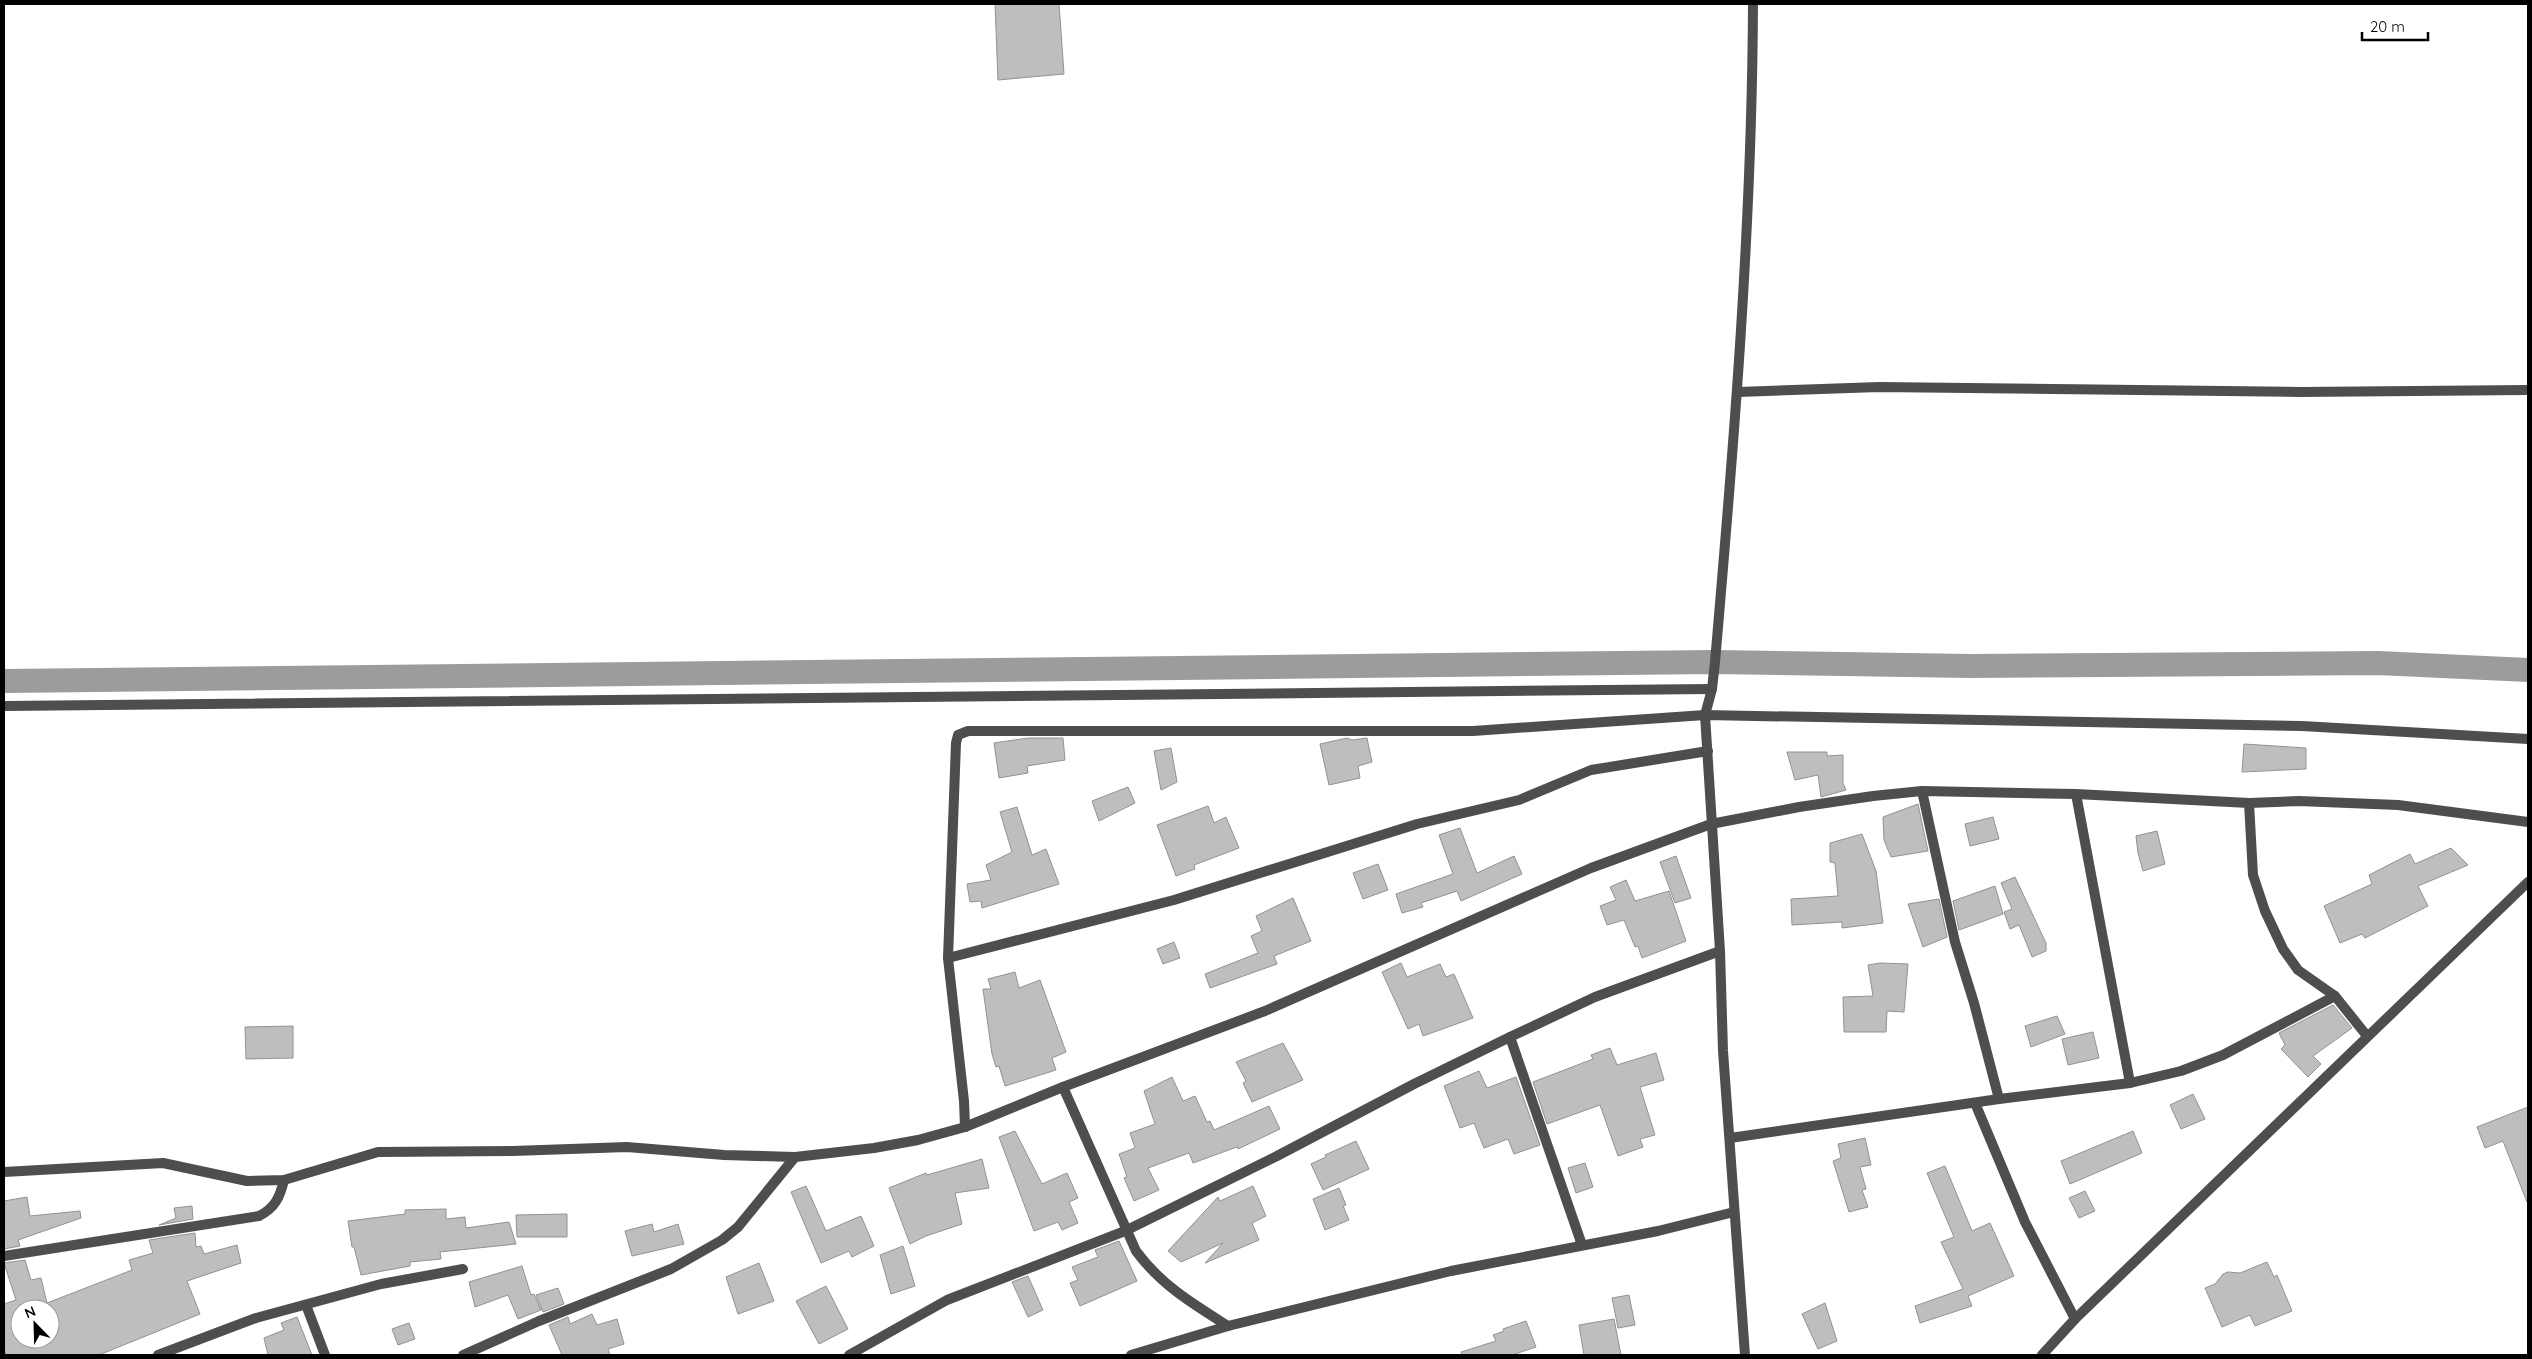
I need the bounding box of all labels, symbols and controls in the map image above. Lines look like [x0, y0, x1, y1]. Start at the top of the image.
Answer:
scale bar [2362, 10, 2428, 42]
text: 20 m [2370, 17, 2405, 36]
north arrow [10, 1299, 60, 1349]
text: N [22, 1302, 38, 1322]

